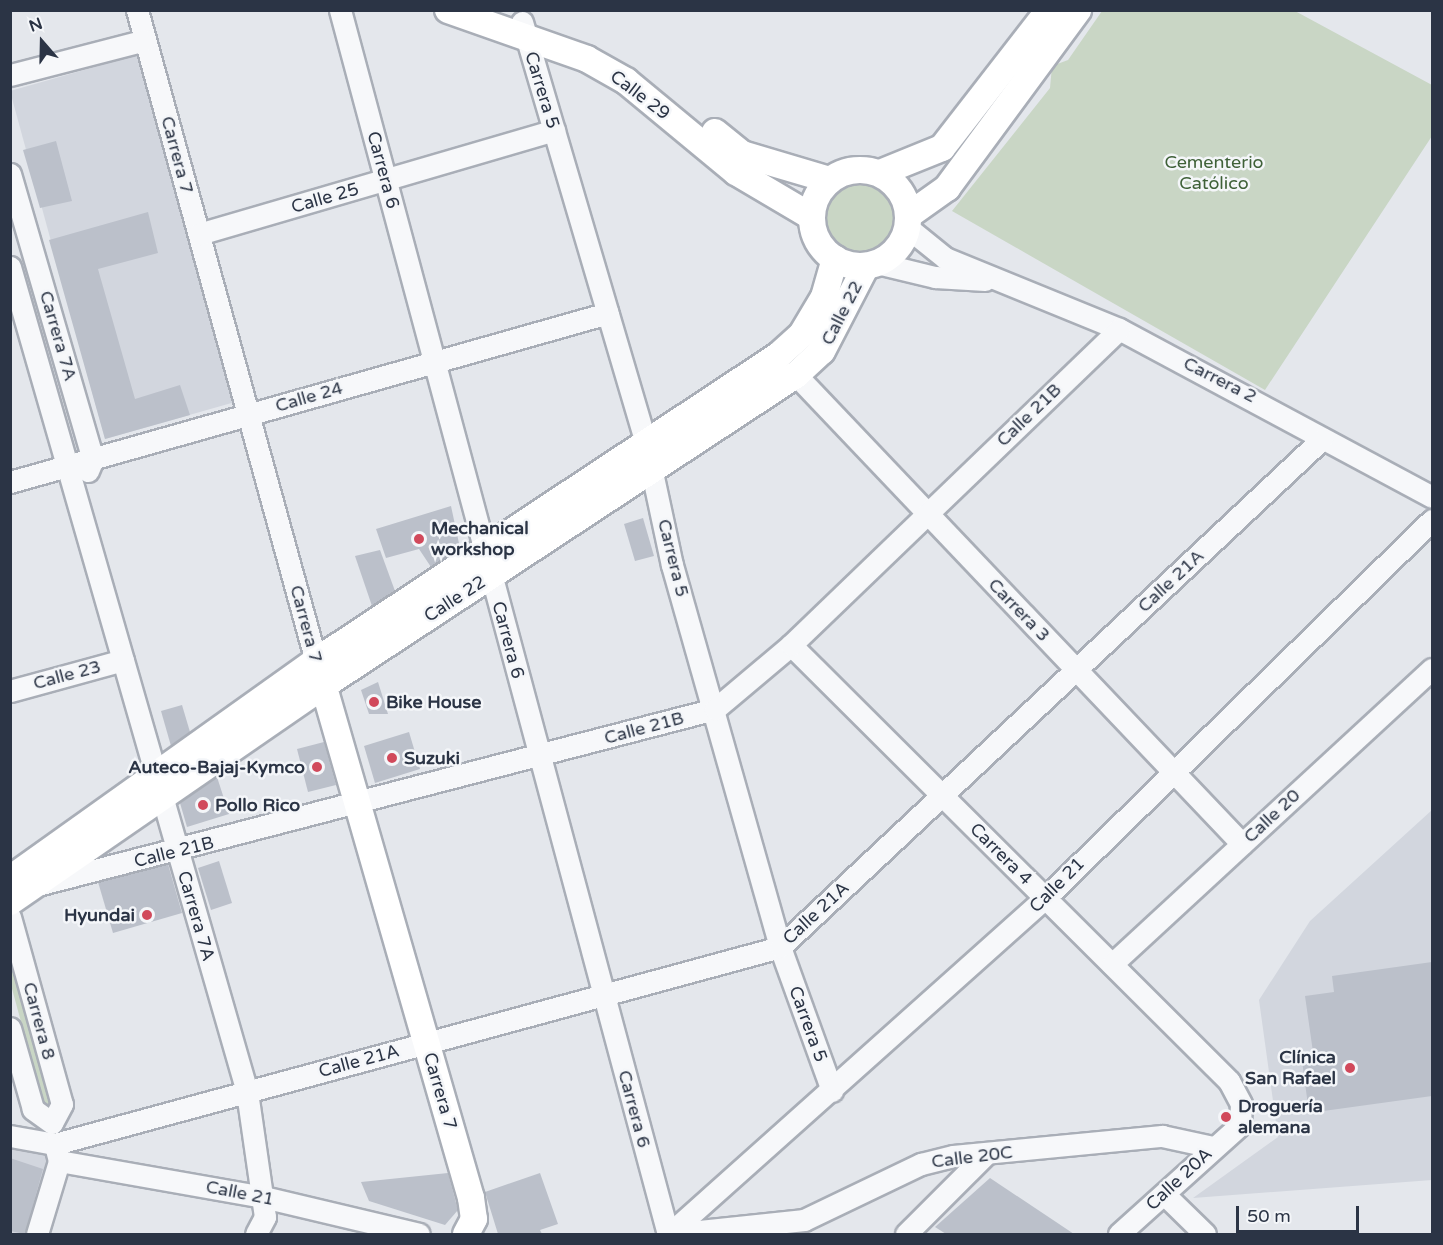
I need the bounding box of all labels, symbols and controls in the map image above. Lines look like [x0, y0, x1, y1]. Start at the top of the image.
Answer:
north arrow [12, 12, 72, 72]
text: N [26, 13, 45, 37]
street label: Carrera 5 [520, 49, 564, 131]
street label: Calle 29 [606, 66, 674, 124]
street label: Carrera 7 [156, 114, 198, 196]
street label: Carrera 6 [362, 129, 404, 211]
park label: Cementerio Católico [1164, 152, 1264, 195]
street label: Calle 25 [289, 178, 361, 218]
street label: Calle 22 [817, 277, 867, 349]
street label: Carrera 7A [35, 288, 81, 384]
street label: Carrera 2 [1180, 352, 1260, 408]
street label: Calle 24 [273, 377, 345, 417]
street label: Calle 21B [992, 379, 1066, 451]
street label: Carrera 5 [653, 517, 693, 599]
place label: Mechanical workshop [431, 518, 529, 560]
marker: Mechanical workshop [412, 532, 426, 546]
street label: Calle 21A [1133, 545, 1209, 617]
street label: Calle 22 [420, 571, 490, 627]
street label: Carrera 3 [984, 574, 1054, 646]
street label: Carrera 7 [285, 583, 327, 665]
street label: Carrera 6 [487, 599, 529, 681]
street label: Calle 23 [31, 656, 103, 694]
place label: Bike House [386, 691, 481, 713]
marker: Bike House [367, 695, 381, 709]
street label: Calle 21B [602, 707, 686, 749]
place label: Suzuki [404, 747, 460, 769]
marker: Suzuki [385, 751, 399, 765]
place label: Auteco-Bajaj-Kymco [128, 756, 305, 778]
marker: Auteco-Bajaj-Kymco [310, 760, 324, 774]
street label: Calle 20 [1239, 785, 1305, 847]
place label: Pollo Rico [215, 794, 300, 816]
marker: Pollo Rico [196, 798, 210, 812]
street label: Carrera 4 [965, 818, 1037, 890]
street label: Calle 21B [132, 832, 216, 872]
street label: Calle 21 [1025, 853, 1089, 917]
street label: Carrera 7A [173, 868, 219, 964]
street label: Calle 21A [778, 877, 854, 949]
place label: Hyundai [64, 904, 135, 926]
marker: Hyundai [140, 908, 154, 922]
street label: Carrera 8 [18, 980, 60, 1062]
street label: Carrera 5 [784, 983, 832, 1065]
street label: Calle 21A [316, 1040, 402, 1082]
place label: Clínica San Rafael [1245, 1047, 1336, 1090]
street label: Carrera 7 [419, 1050, 461, 1132]
marker: Clínica San Rafael [1341, 1059, 1359, 1077]
street label: Carrera 6 [613, 1068, 655, 1150]
place label: Droguería alemana [1238, 1096, 1323, 1138]
marker: Droguería alemana [1219, 1110, 1233, 1124]
street label: Calle 20C [930, 1141, 1014, 1173]
street label: Calle 20A [1141, 1143, 1217, 1215]
street label: Calle 21 [204, 1176, 276, 1210]
scale bar [1239, 1194, 1362, 1232]
text: 50 m [1247, 1205, 1291, 1227]

